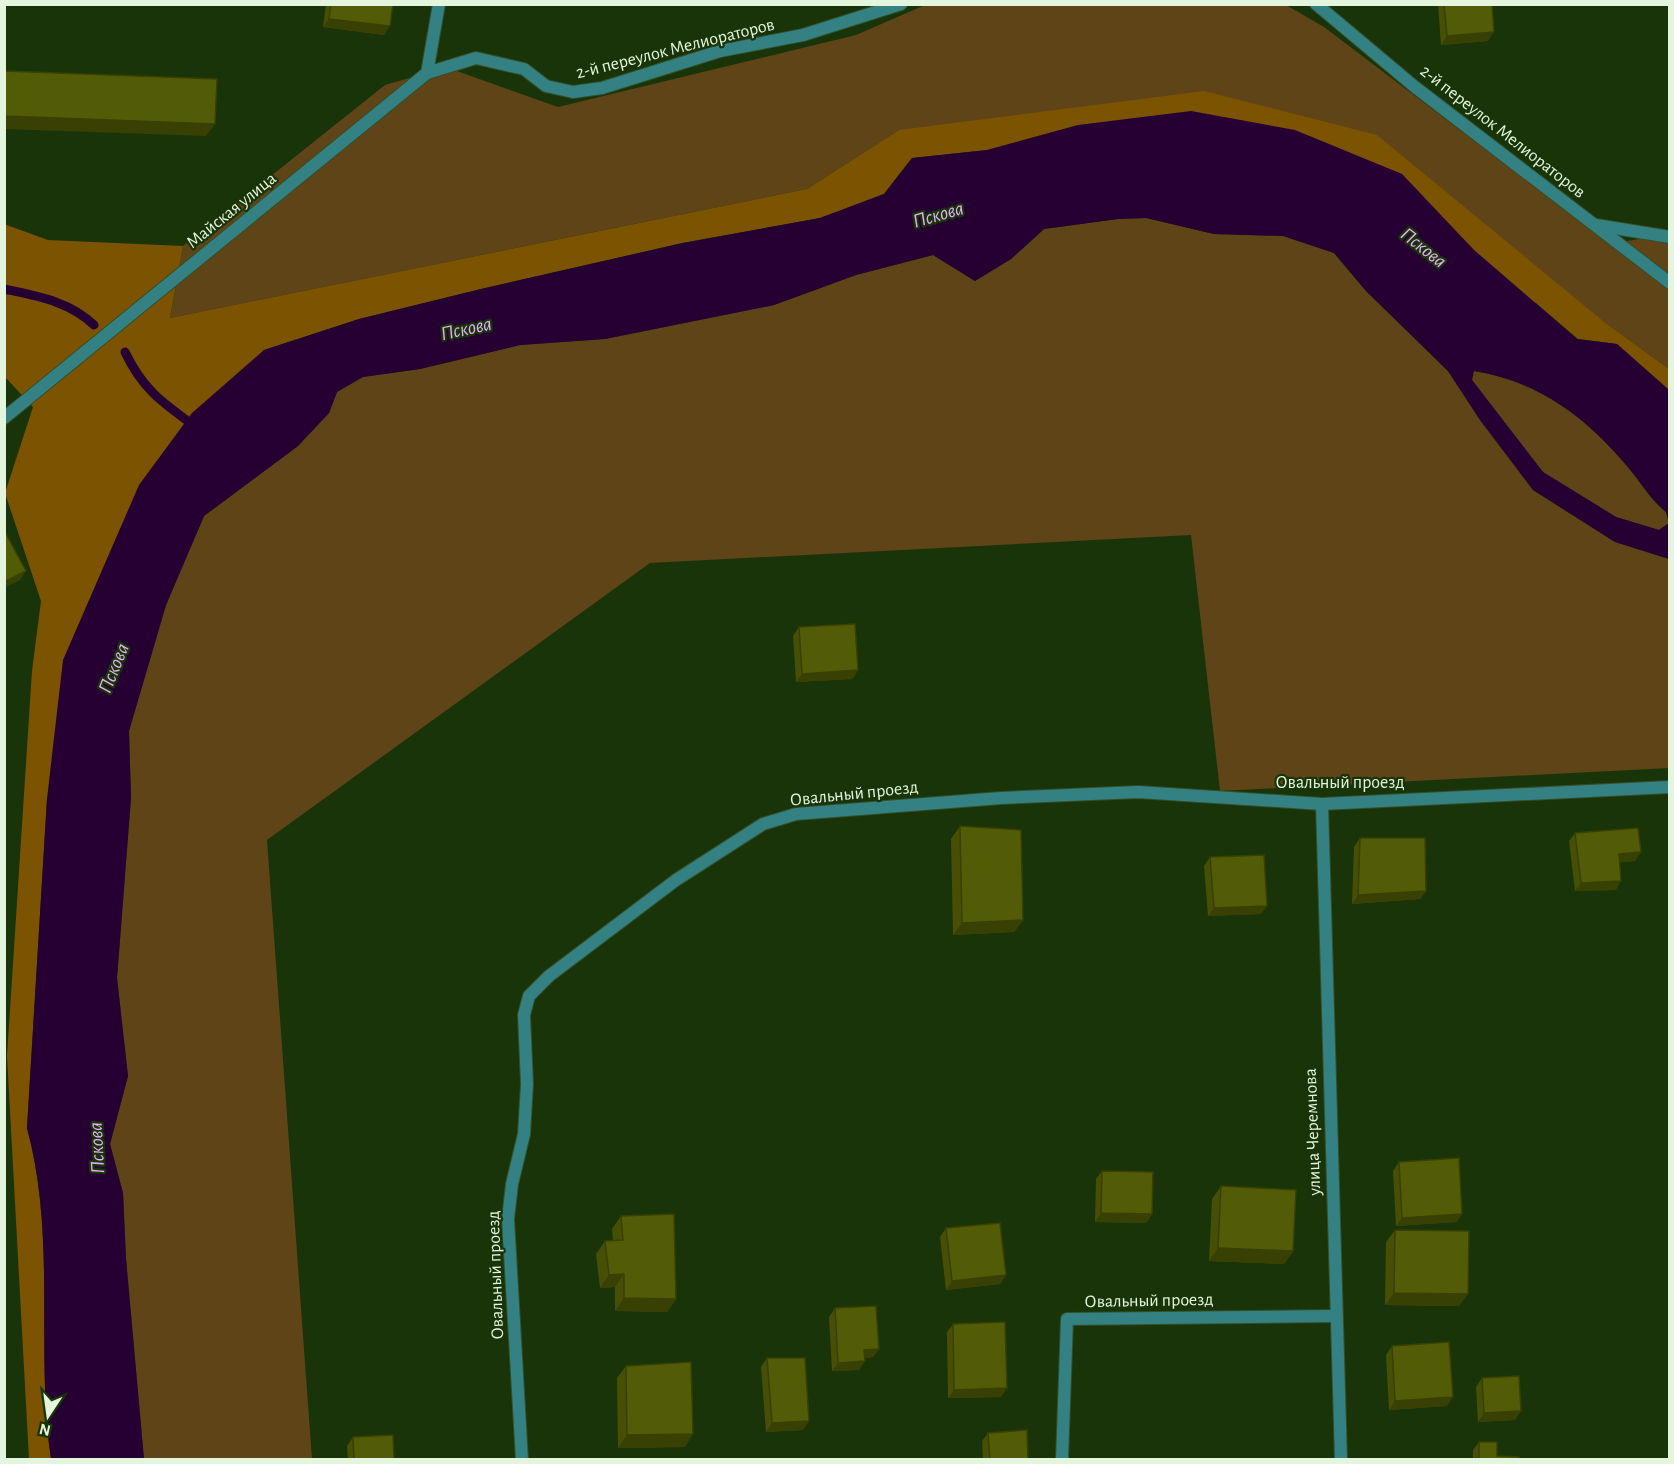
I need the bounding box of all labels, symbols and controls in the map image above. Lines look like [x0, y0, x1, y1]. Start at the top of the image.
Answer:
street label: 2-й переулок Мелиораторов [574, 16, 776, 82]
street label: 2-й переулок Мелиораторов [1416, 62, 1588, 202]
street label: Майская улица [183, 169, 280, 252]
water label: Пскова [911, 198, 966, 232]
water label: Пскова [1397, 224, 1450, 272]
water label: Пскова [439, 314, 494, 344]
water label: Пскова [95, 641, 133, 696]
street label: Овальный проезд [1275, 774, 1405, 792]
street label: Овальный проезд [789, 778, 919, 810]
street label: улица Черемнова [1302, 1068, 1324, 1197]
water label: Пскова [86, 1122, 108, 1174]
street label: Овальный проезд [485, 1210, 507, 1340]
street label: Овальный проезд [1084, 1291, 1214, 1311]
north arrow [18, 1386, 78, 1446]
text: N [38, 1421, 52, 1439]

